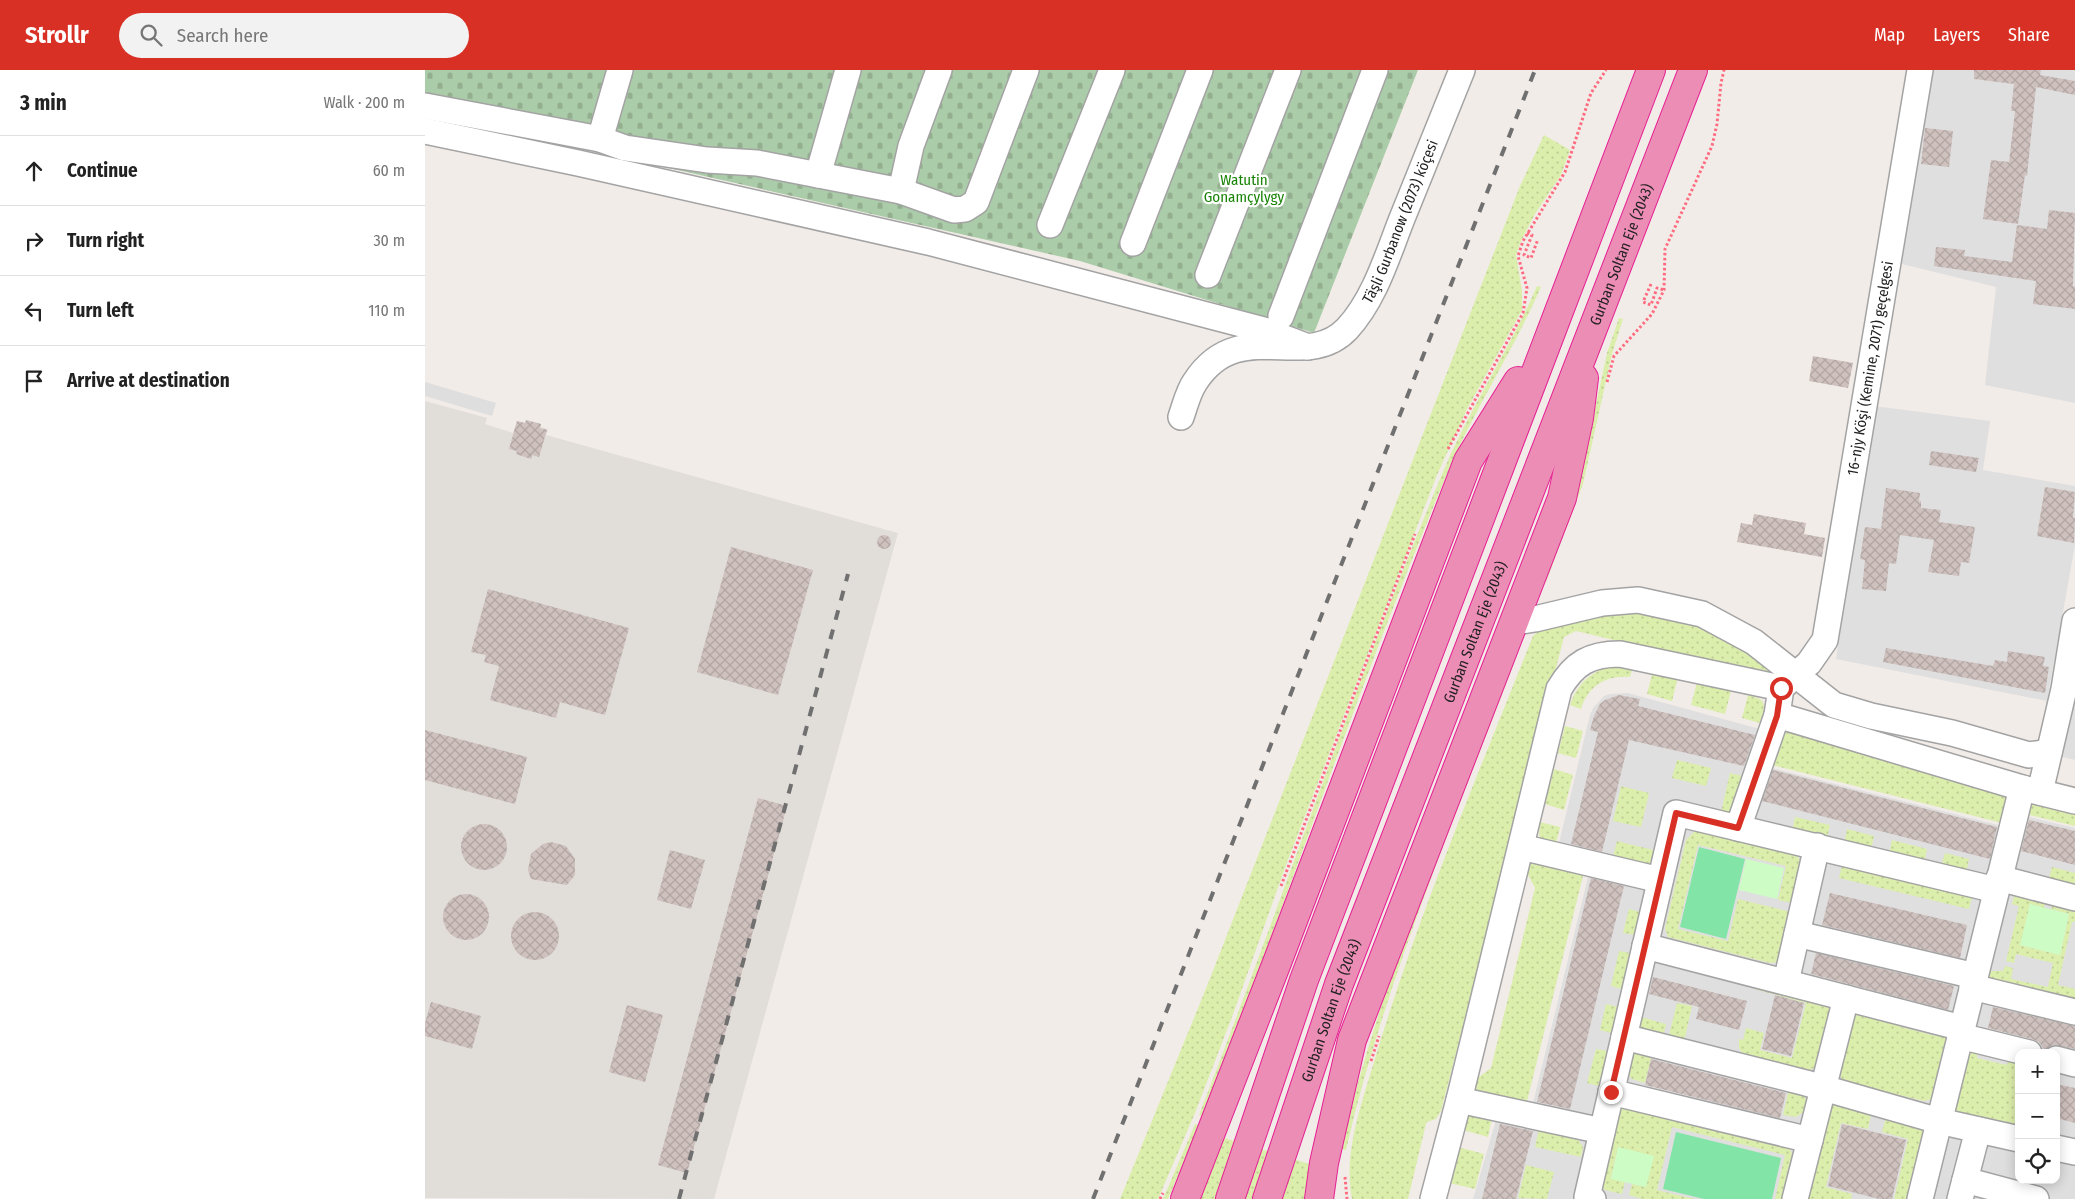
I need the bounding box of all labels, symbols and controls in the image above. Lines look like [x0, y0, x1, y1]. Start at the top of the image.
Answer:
search box [119, 13, 469, 58]
text: Strollr [25, 21, 89, 49]
icon: search [137, 21, 165, 49]
text: Search here [177, 24, 268, 47]
text: Map [1874, 24, 1905, 46]
text: Layers [1933, 24, 1980, 46]
text: Share [2008, 24, 2050, 46]
text: 3 min [20, 90, 67, 116]
text: Walk · 200 m [323, 93, 405, 112]
street label: Täşli Gurbanow (2073) köçesi [1359, 137, 1442, 307]
icon: ahead [20, 157, 48, 185]
text: Continue [67, 159, 138, 182]
text: 60 m [373, 161, 405, 180]
park label: Watutin Gonamçylygy [1204, 171, 1285, 206]
street label: Gurban Soltan Eje (2043) [1586, 181, 1657, 328]
icon: right [20, 227, 48, 255]
text: Turn right [67, 229, 144, 252]
text: 30 m [373, 231, 405, 250]
street label: 16-njy Köşi (Kemine, 2071) geçelgesi [1844, 260, 1897, 477]
icon: left [20, 297, 48, 325]
text: Turn left [67, 299, 134, 322]
text: 110 m [368, 301, 405, 320]
icon: arrive [20, 367, 48, 395]
text: Arrive at destination [67, 369, 230, 392]
street label: Gurban Soltan Eje (2043) [1440, 559, 1511, 705]
route start [1770, 677, 1793, 700]
street label: Gurban Soltan Eje (2043) [1298, 937, 1365, 1084]
map controls [2015, 1049, 2060, 1184]
button: + [2015, 1049, 2060, 1094]
route end [1600, 1081, 1623, 1104]
button: − [2015, 1094, 2060, 1139]
button: locate [2015, 1139, 2060, 1184]

